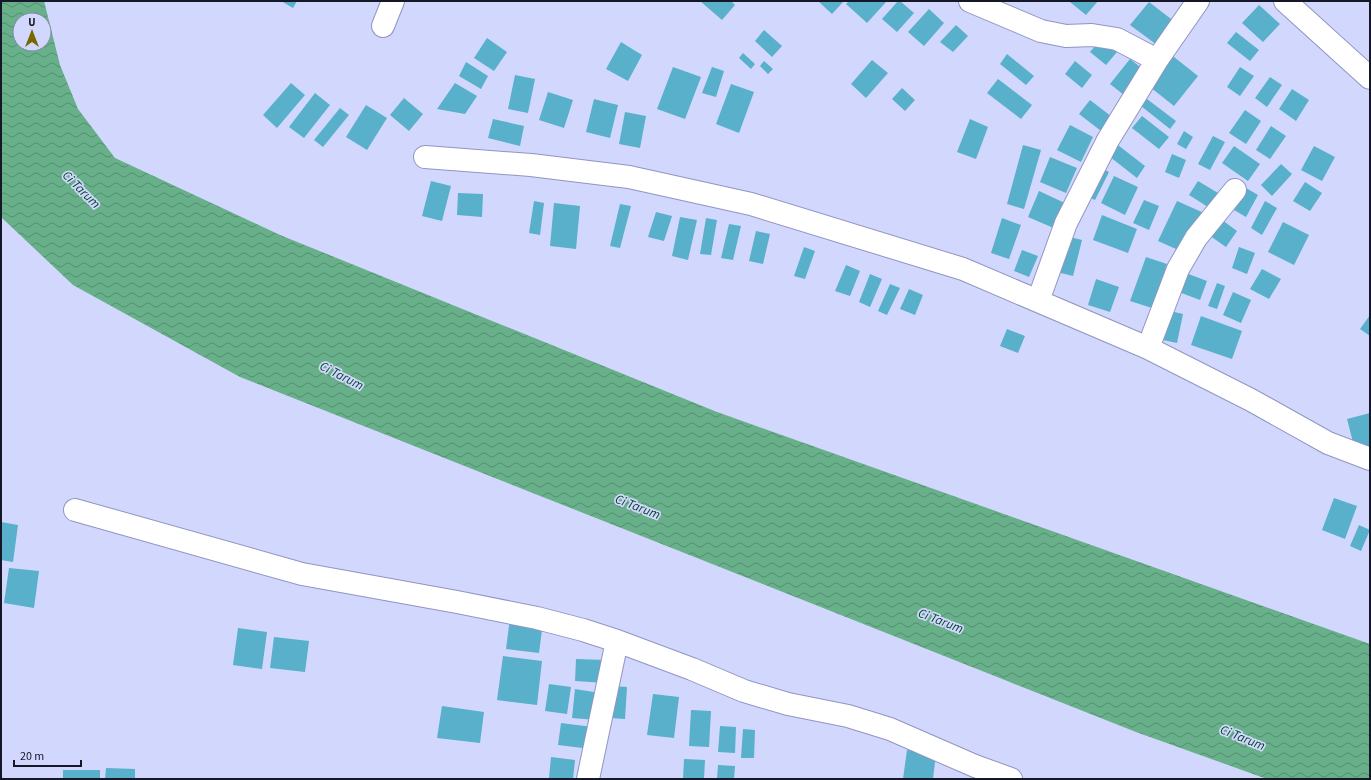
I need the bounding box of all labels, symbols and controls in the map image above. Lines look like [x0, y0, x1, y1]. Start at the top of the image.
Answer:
north arrow [12, 12, 52, 52]
text: U [28, 15, 36, 30]
water label: Ci Tarum [58, 167, 104, 213]
water label: Ci Tarum [316, 357, 367, 395]
water label: Ci Tarum [612, 490, 663, 524]
water label: Ci Tarum [915, 604, 966, 638]
water label: Ci Tarum [1217, 721, 1268, 755]
scale bar [14, 742, 81, 768]
text: 20 m [20, 748, 44, 765]

